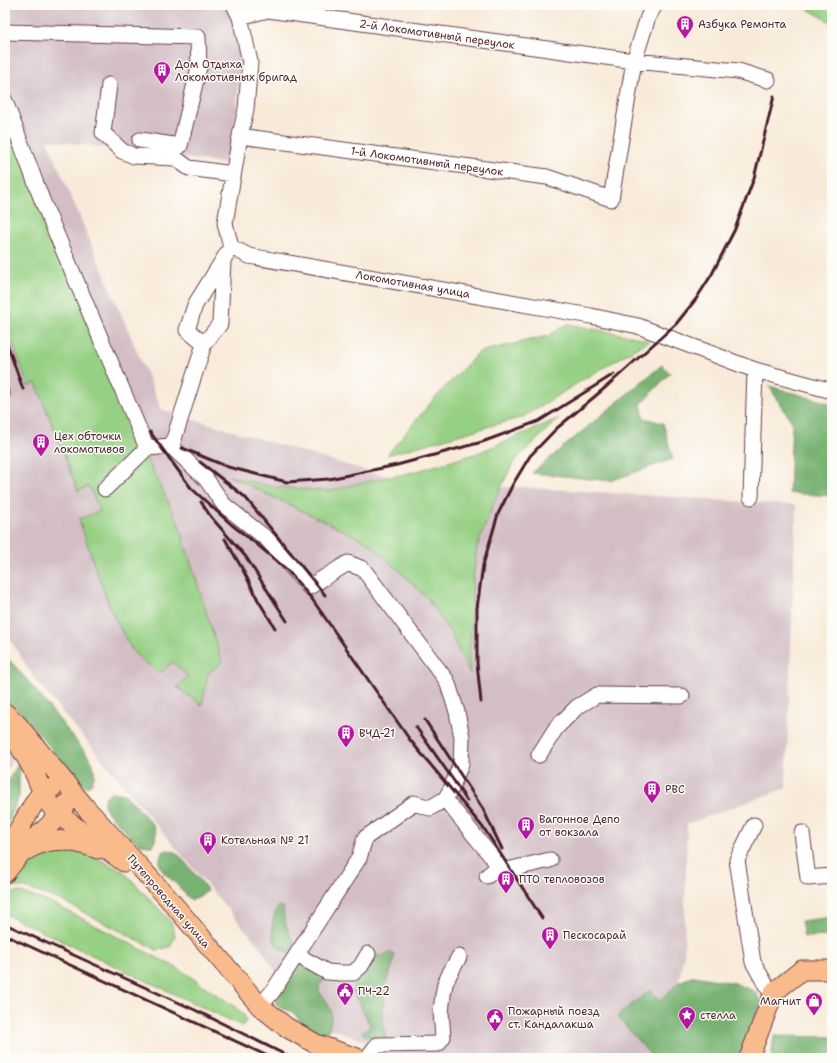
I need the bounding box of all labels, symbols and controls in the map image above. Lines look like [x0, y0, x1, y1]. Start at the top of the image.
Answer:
building icon: Азбука Ремонта [675, 14, 695, 39]
street label: 2-й Локомотивный переулок [358, 16, 516, 53]
place label: Азбука Ремонта [698, 17, 786, 32]
place label: Дом Отдыха Локомотивных бригад [175, 57, 297, 85]
building icon: Дом Отдыха Локомотивных бригад [152, 60, 172, 85]
street label: 1-й Локомотивный переулок [350, 143, 504, 180]
street label: Локомотивная улица [355, 267, 471, 302]
place label: Цех обточки локомотивов [54, 429, 125, 457]
building icon: Цех обточки локомотивов [31, 432, 51, 457]
building icon: ВЧД-21 [336, 723, 356, 748]
place label: ВЧД-21 [359, 726, 395, 741]
building icon: РВС [642, 779, 662, 804]
place label: РВС [665, 782, 685, 797]
place label: Вагонное Депо от вокзала [539, 812, 620, 840]
building icon: Вагонное Депо от вокзала [516, 815, 536, 840]
building icon: Котельная № 21 [198, 830, 218, 855]
place label: Котельная № 21 [221, 833, 309, 848]
street label: Путепроводная улица [124, 851, 214, 951]
building icon: ПТО тепловозов [496, 869, 516, 894]
place label: ПТО тепловозов [519, 872, 605, 887]
building icon: Пескосарай [540, 925, 560, 950]
place label: Пескосарай [563, 928, 626, 943]
public building icon: ПЧ-22 [335, 981, 355, 1006]
place label: ПЧ-22 [358, 984, 390, 999]
shop icon: Магнит [804, 991, 824, 1016]
place label: Магнит [760, 994, 801, 1009]
place label: Пожарный поезд ст. Кандалакша [508, 1004, 600, 1032]
place icon: стелла [677, 1005, 697, 1030]
public building icon: Пожарный поезд ст. Кандалакша [485, 1007, 505, 1032]
place label: стелла [700, 1008, 736, 1023]

